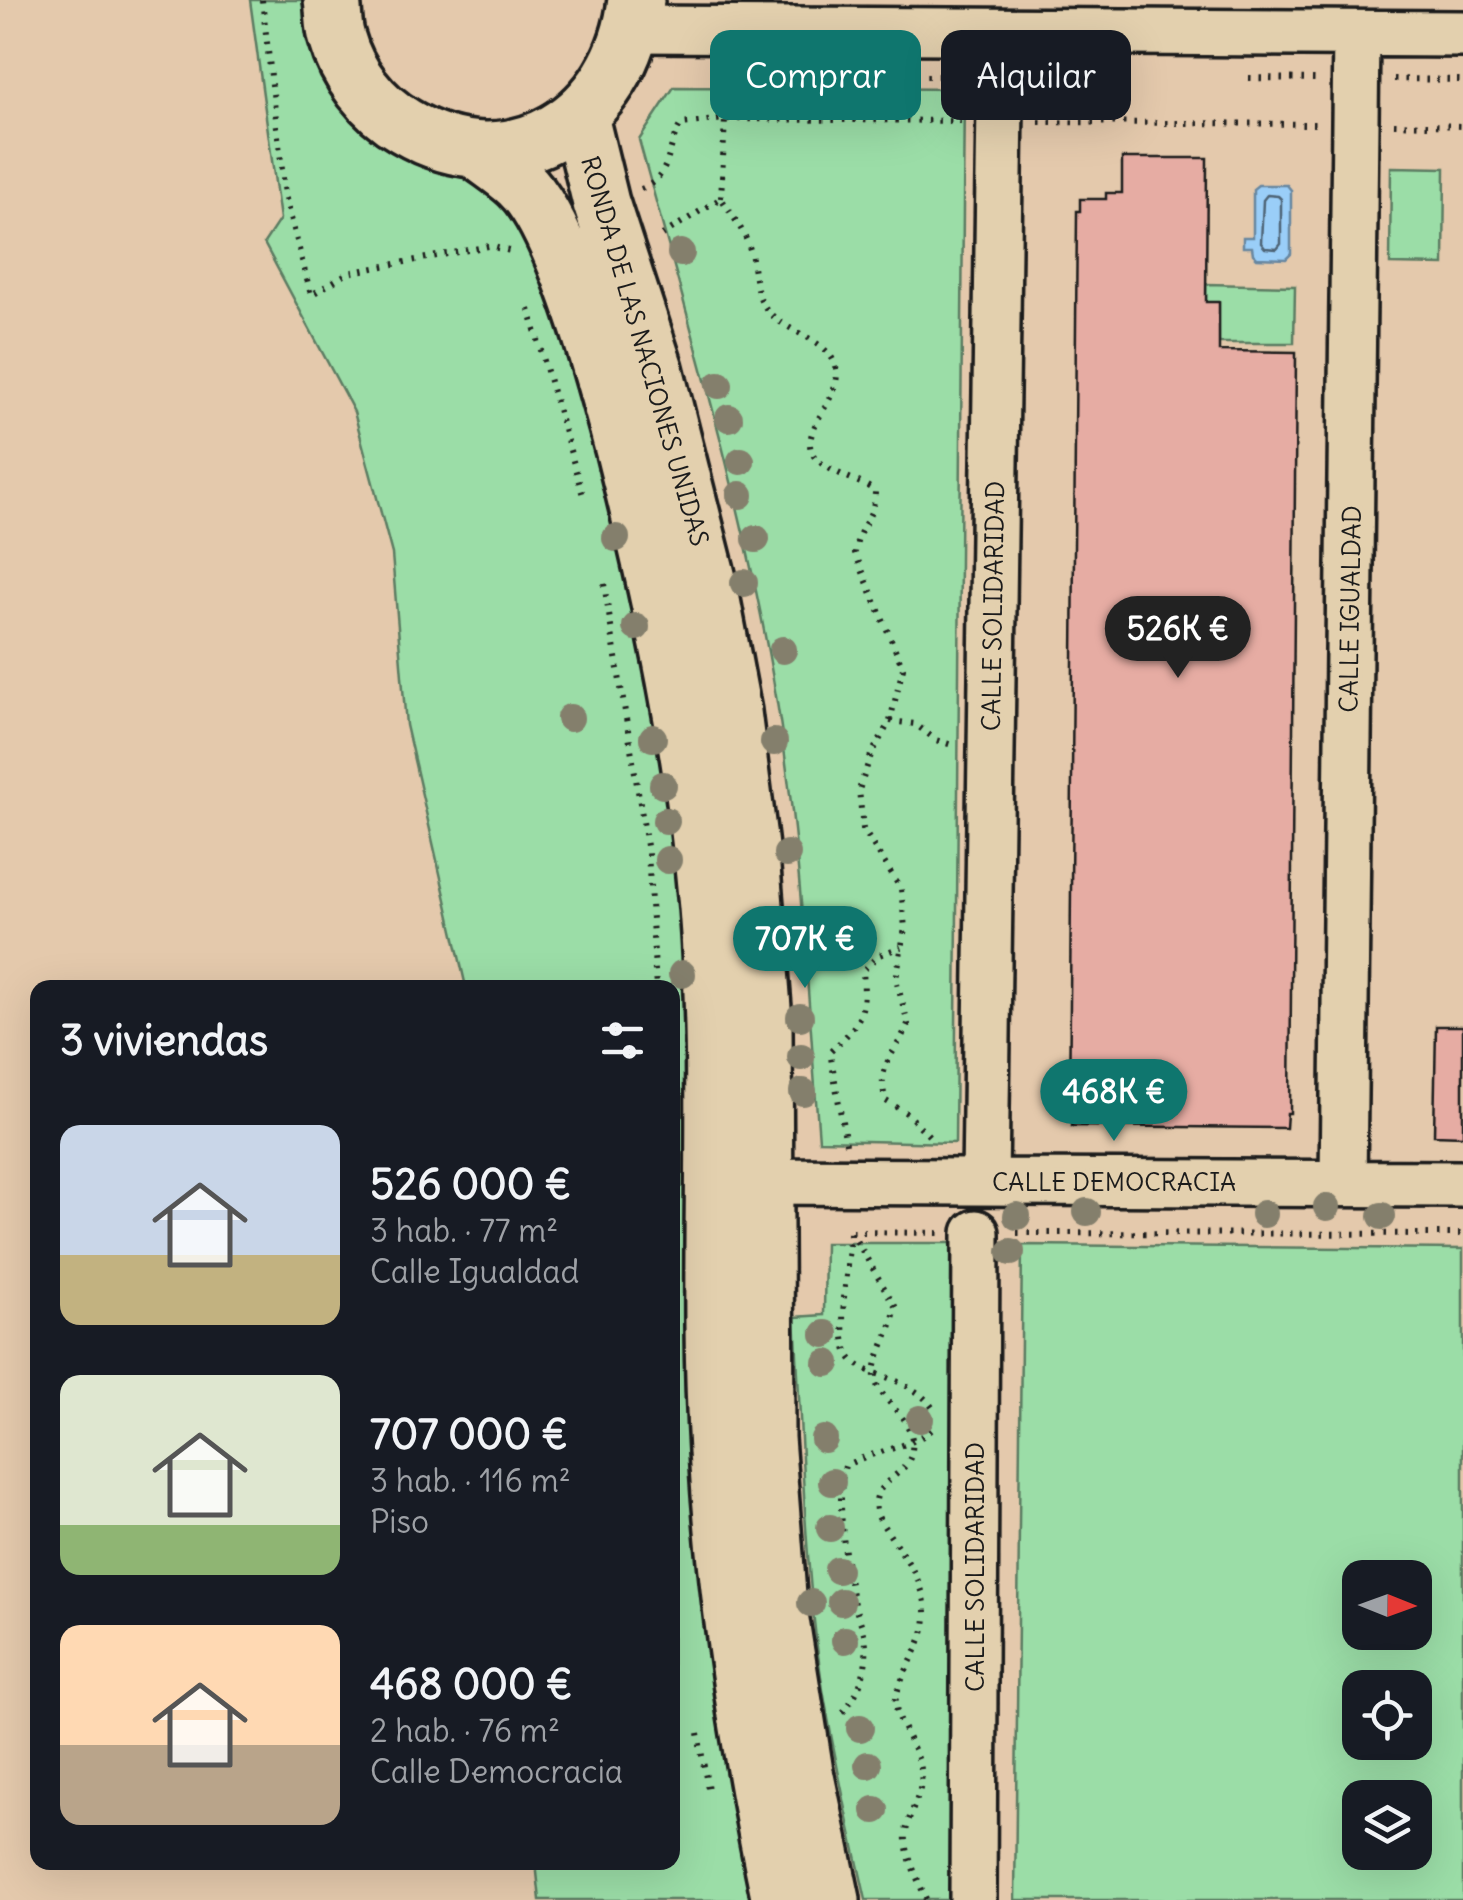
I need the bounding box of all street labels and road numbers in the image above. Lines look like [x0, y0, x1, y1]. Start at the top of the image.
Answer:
street label: RONDA DE LAS NACIONES UNIDAS [574, 152, 716, 550]
street label: CALLE SOLIDARIDAD [975, 481, 1011, 731]
street label: CALLE IGUALDAD [1332, 505, 1368, 713]
street label: CALLE DEMOCRACIA [992, 1166, 1236, 1198]
street label: CALLE SOLIDARIDAD [959, 1442, 991, 1692]

